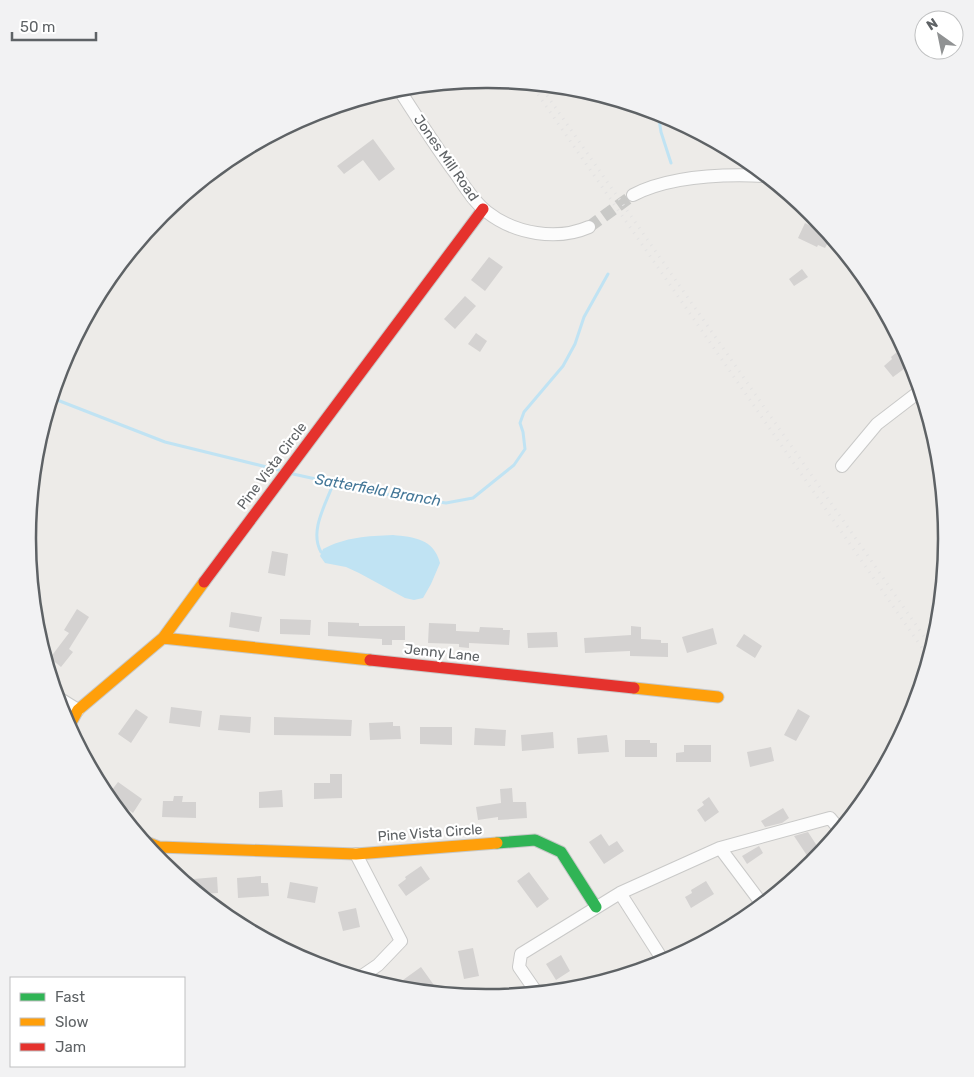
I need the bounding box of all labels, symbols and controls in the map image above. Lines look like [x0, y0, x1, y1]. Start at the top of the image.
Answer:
scale bar [12, 10, 96, 42]
north arrow [914, 10, 964, 60]
text: N [923, 15, 941, 34]
text: 50 m [20, 18, 55, 36]
street label: Jones Mill Road [410, 111, 482, 205]
street label: Pine Vista Circle [234, 419, 310, 513]
water label: Satterfield Branch [314, 470, 442, 510]
street label: Jenny Lane [403, 641, 481, 665]
street label: Pine Vista Circle [377, 821, 483, 845]
legend [10, 977, 185, 1067]
text: Fast [55, 988, 85, 1006]
text: Slow [55, 1013, 88, 1031]
text: Jam [55, 1038, 86, 1056]

